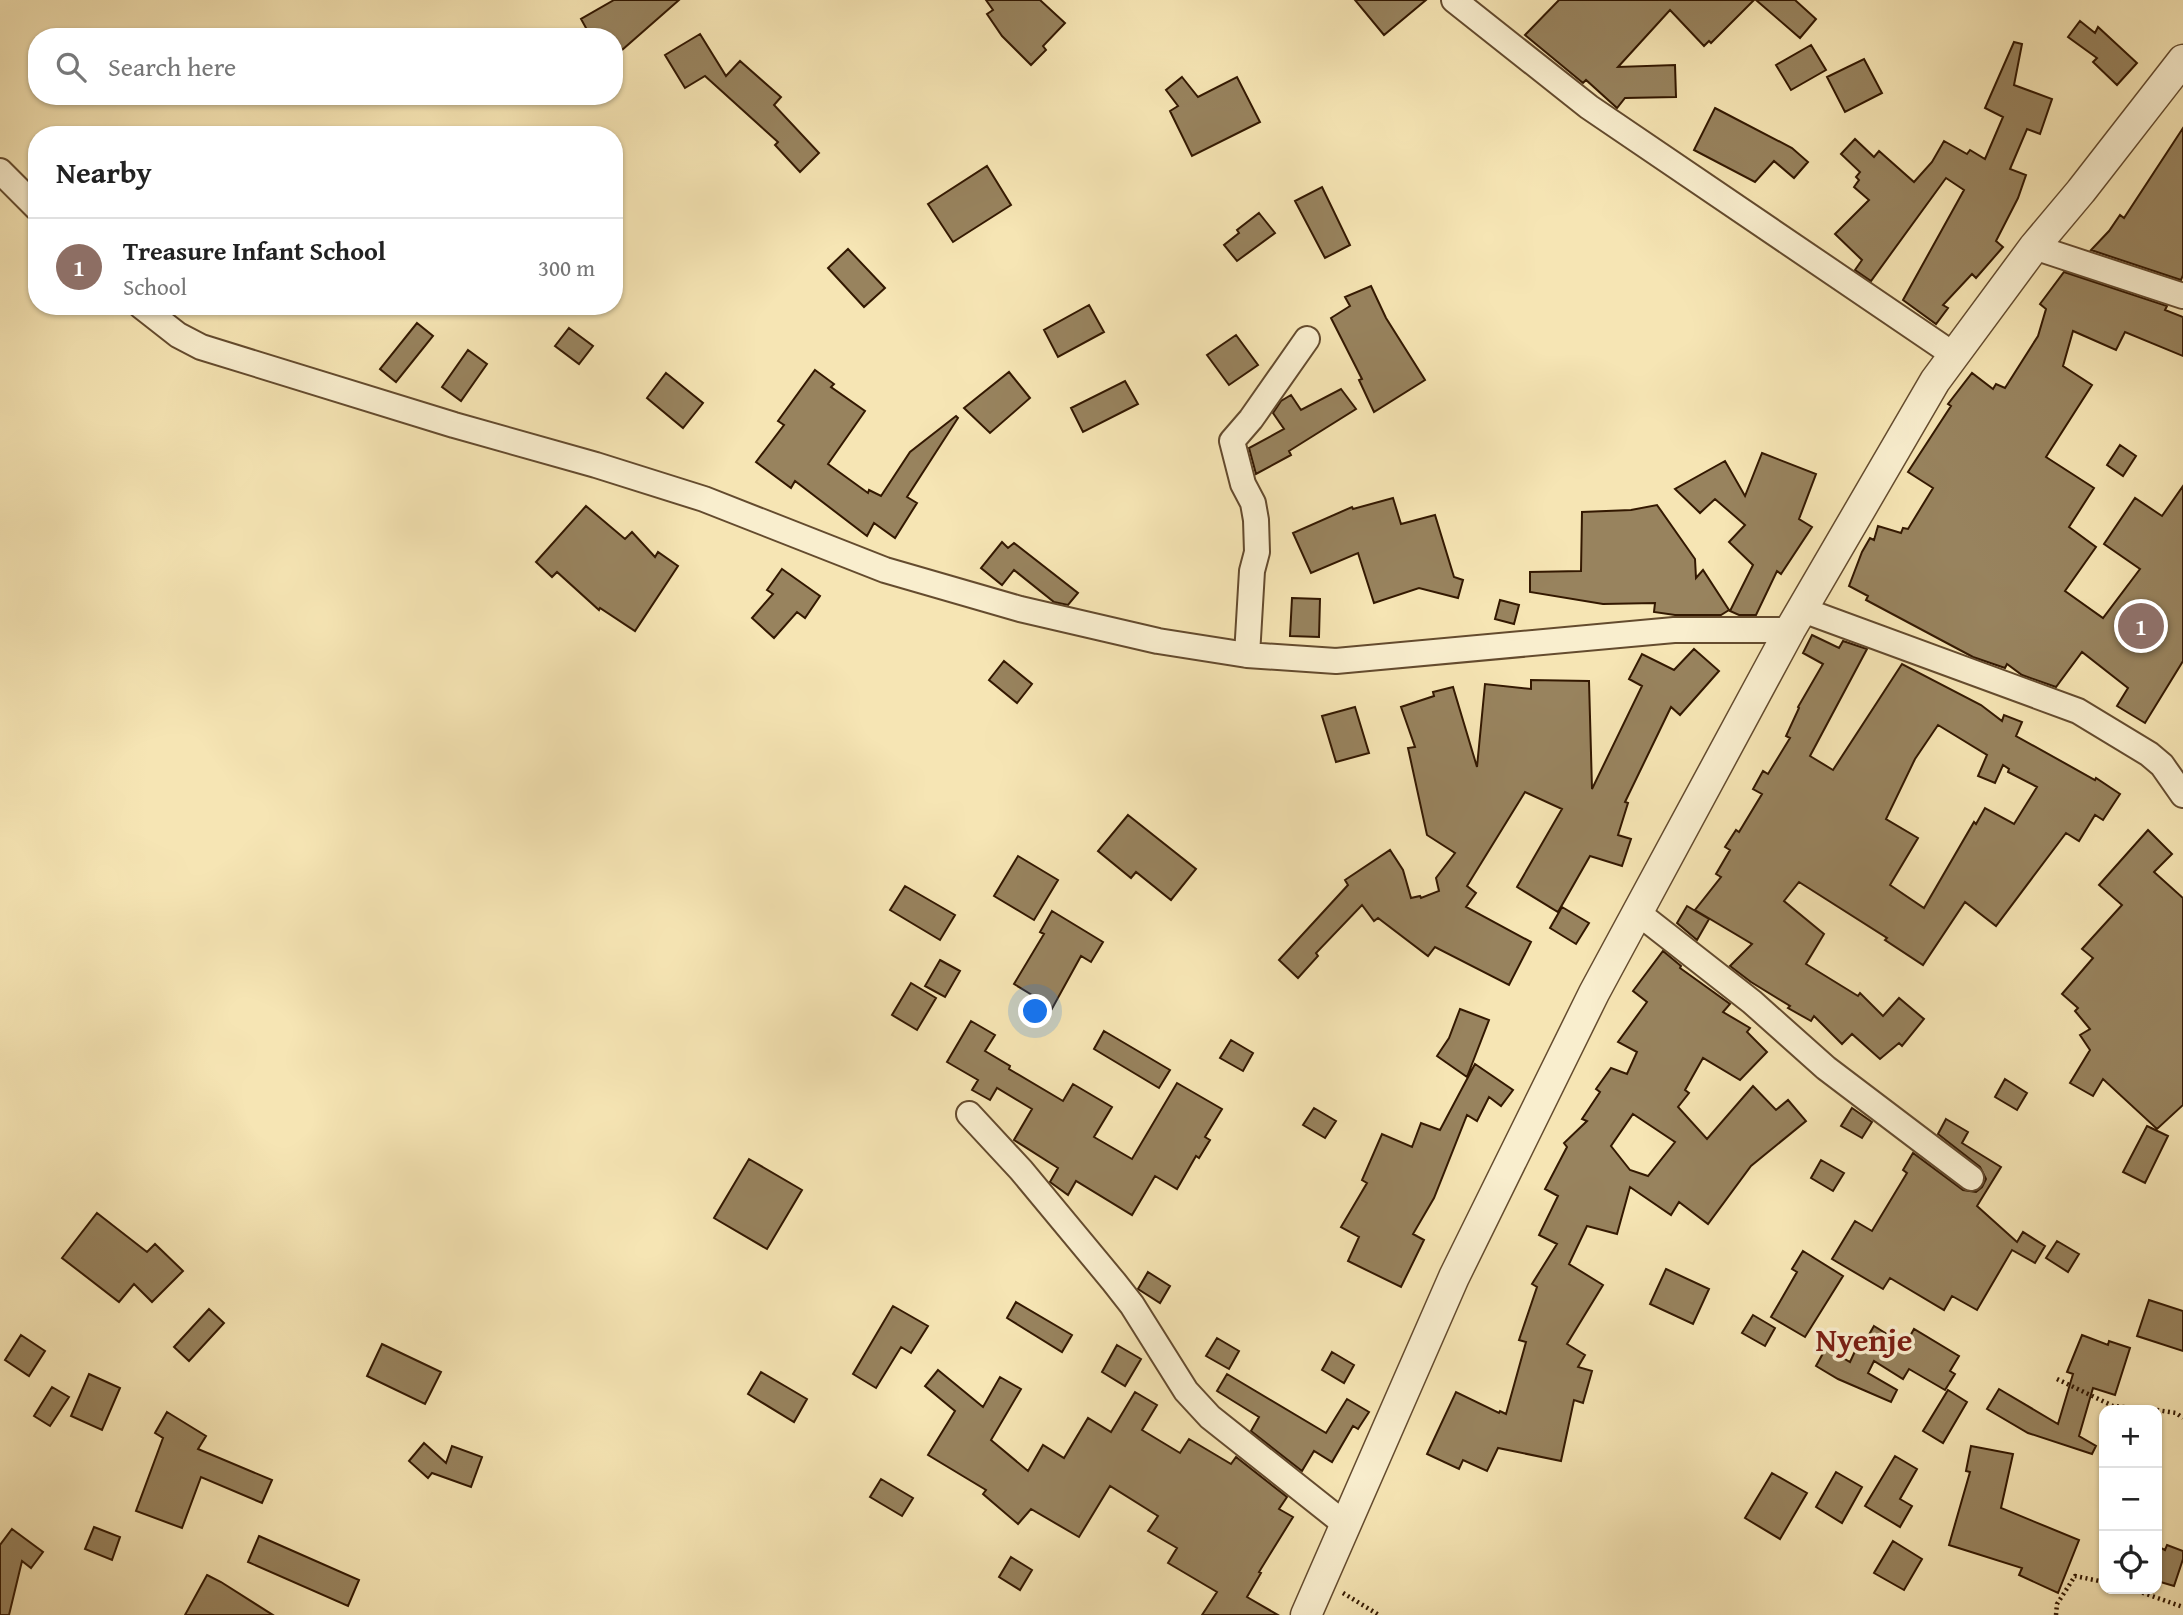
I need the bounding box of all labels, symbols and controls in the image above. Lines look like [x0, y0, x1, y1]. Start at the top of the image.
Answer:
search box [28, 28, 623, 105]
text: Search here [108, 47, 236, 86]
icon: search [52, 48, 90, 86]
text: Nearby [56, 150, 152, 194]
text: Treasure Infant School [123, 231, 386, 270]
text: 1 [73, 251, 85, 284]
text: 300 m [538, 251, 595, 284]
text: School [123, 270, 187, 303]
pin: 1 [2118, 600, 2164, 652]
your location [1018, 994, 1052, 1028]
district label: Nyenje [1815, 1316, 1913, 1363]
map controls [2099, 1405, 2162, 1594]
button: + [2099, 1405, 2162, 1468]
button: − [2099, 1468, 2162, 1531]
button: locate [2099, 1531, 2162, 1594]

